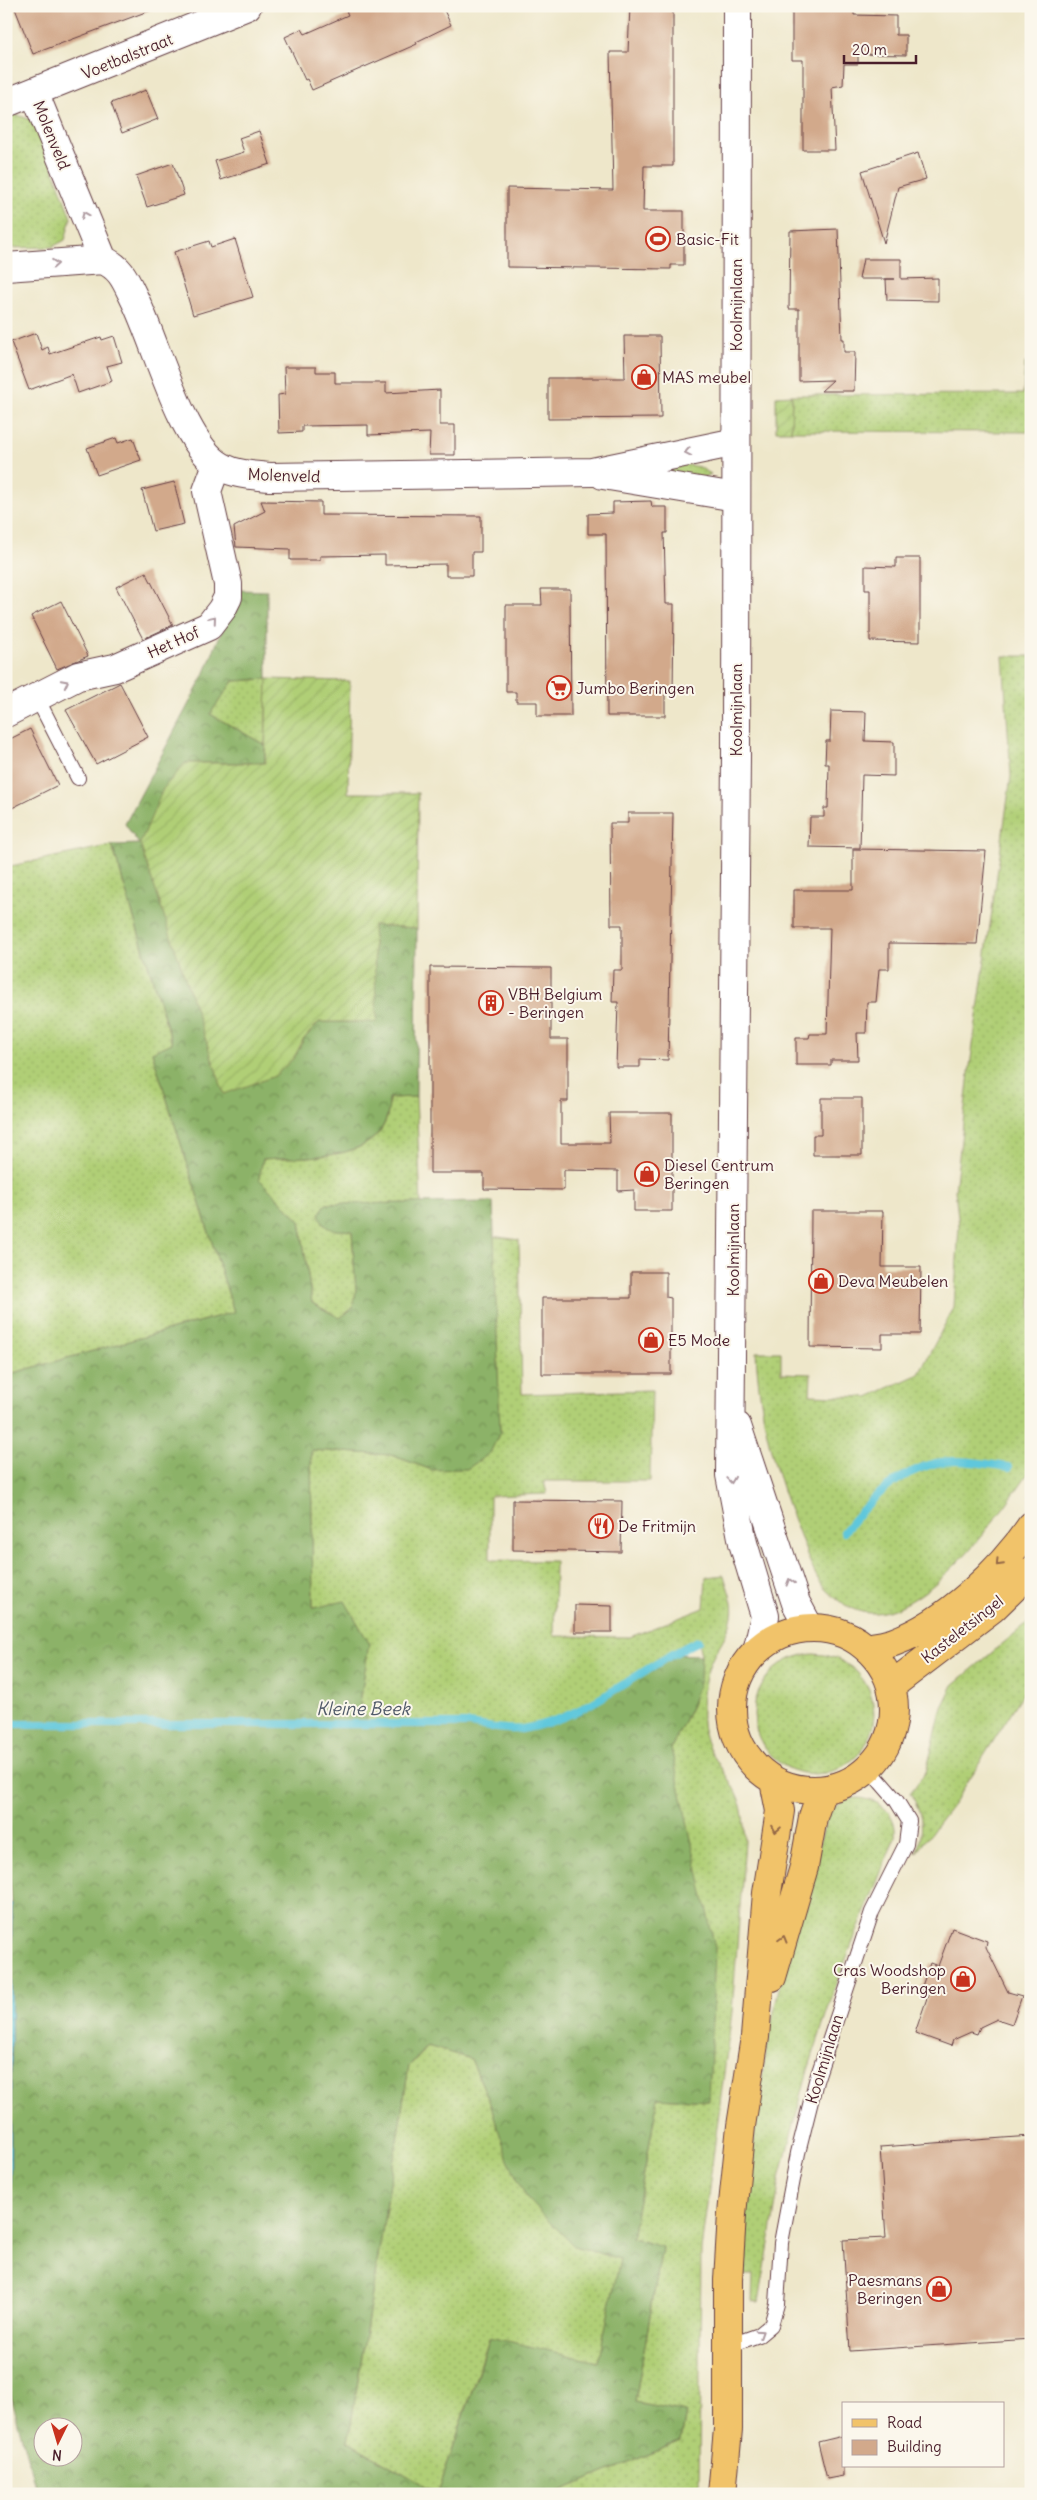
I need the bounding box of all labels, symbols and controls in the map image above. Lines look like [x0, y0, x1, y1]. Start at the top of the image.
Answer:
street label: Voetbalstraat [78, 28, 176, 83]
scale bar [844, 32, 917, 64]
text: 20 m [852, 40, 887, 59]
street label: Molenveld [29, 98, 75, 172]
one-way arrow [80, 211, 91, 220]
sports icon: Basic-Fit [645, 226, 671, 252]
place label: Basic-Fit [676, 229, 739, 249]
one-way arrow [51, 258, 59, 269]
street label: Koolmijnlaan [726, 259, 746, 351]
shop icon: MAS meubel [631, 364, 657, 390]
place label: MAS meubel [662, 367, 751, 387]
one-way arrow [684, 446, 693, 456]
street label: Molenveld [247, 464, 321, 486]
one-way arrow [208, 616, 217, 625]
street label: Het Hof [144, 621, 203, 662]
street label: Koolmijnlaan [726, 664, 746, 756]
supermarket icon: Jumbo Beringen [546, 675, 572, 701]
place label: Jumbo Beringen [576, 678, 694, 698]
one-way arrow [60, 679, 69, 689]
place label: VBH Belgium - Beringen [508, 984, 602, 1022]
building icon: VBH Belgium - Beringen [478, 990, 504, 1016]
place label: Diesel Centrum Beringen [664, 1155, 774, 1193]
shop icon: Diesel Centrum Beringen [634, 1161, 660, 1187]
street label: Koolmijnlaan [723, 1204, 743, 1296]
shop icon: Deva Meubelen [808, 1268, 834, 1294]
place label: Deva Meubelen [838, 1271, 948, 1291]
shop icon: E5 Mode [638, 1327, 664, 1353]
place label: E5 Mode [668, 1330, 730, 1350]
one-way arrow [725, 1476, 736, 1484]
restaurant icon: De Fritmijn [588, 1513, 614, 1539]
place label: De Fritmijn [618, 1516, 696, 1536]
one-way arrow [996, 1558, 1005, 1567]
one-way arrow [786, 1578, 796, 1587]
street label: Kasteletsingel [917, 1591, 1007, 1667]
water label: Kleine Beek [316, 1697, 412, 1720]
one-way arrow [772, 1825, 782, 1833]
one-way arrow [777, 1935, 788, 1944]
place label: Cras Woodshop Beringen [833, 1960, 946, 1998]
shop icon: Cras Woodshop Beringen [950, 1966, 976, 1992]
street label: Koolmijnlaan [801, 2012, 847, 2106]
place label: Paesmans Beringen [848, 2270, 922, 2308]
shop icon: Paesmans Beringen [926, 2276, 952, 2302]
one-way arrow [755, 2329, 764, 2339]
legend [842, 2402, 1004, 2468]
text: Road [887, 2413, 922, 2432]
north arrow [32, 2418, 82, 2468]
text: Building [887, 2437, 942, 2456]
text: N [51, 2446, 62, 2464]

